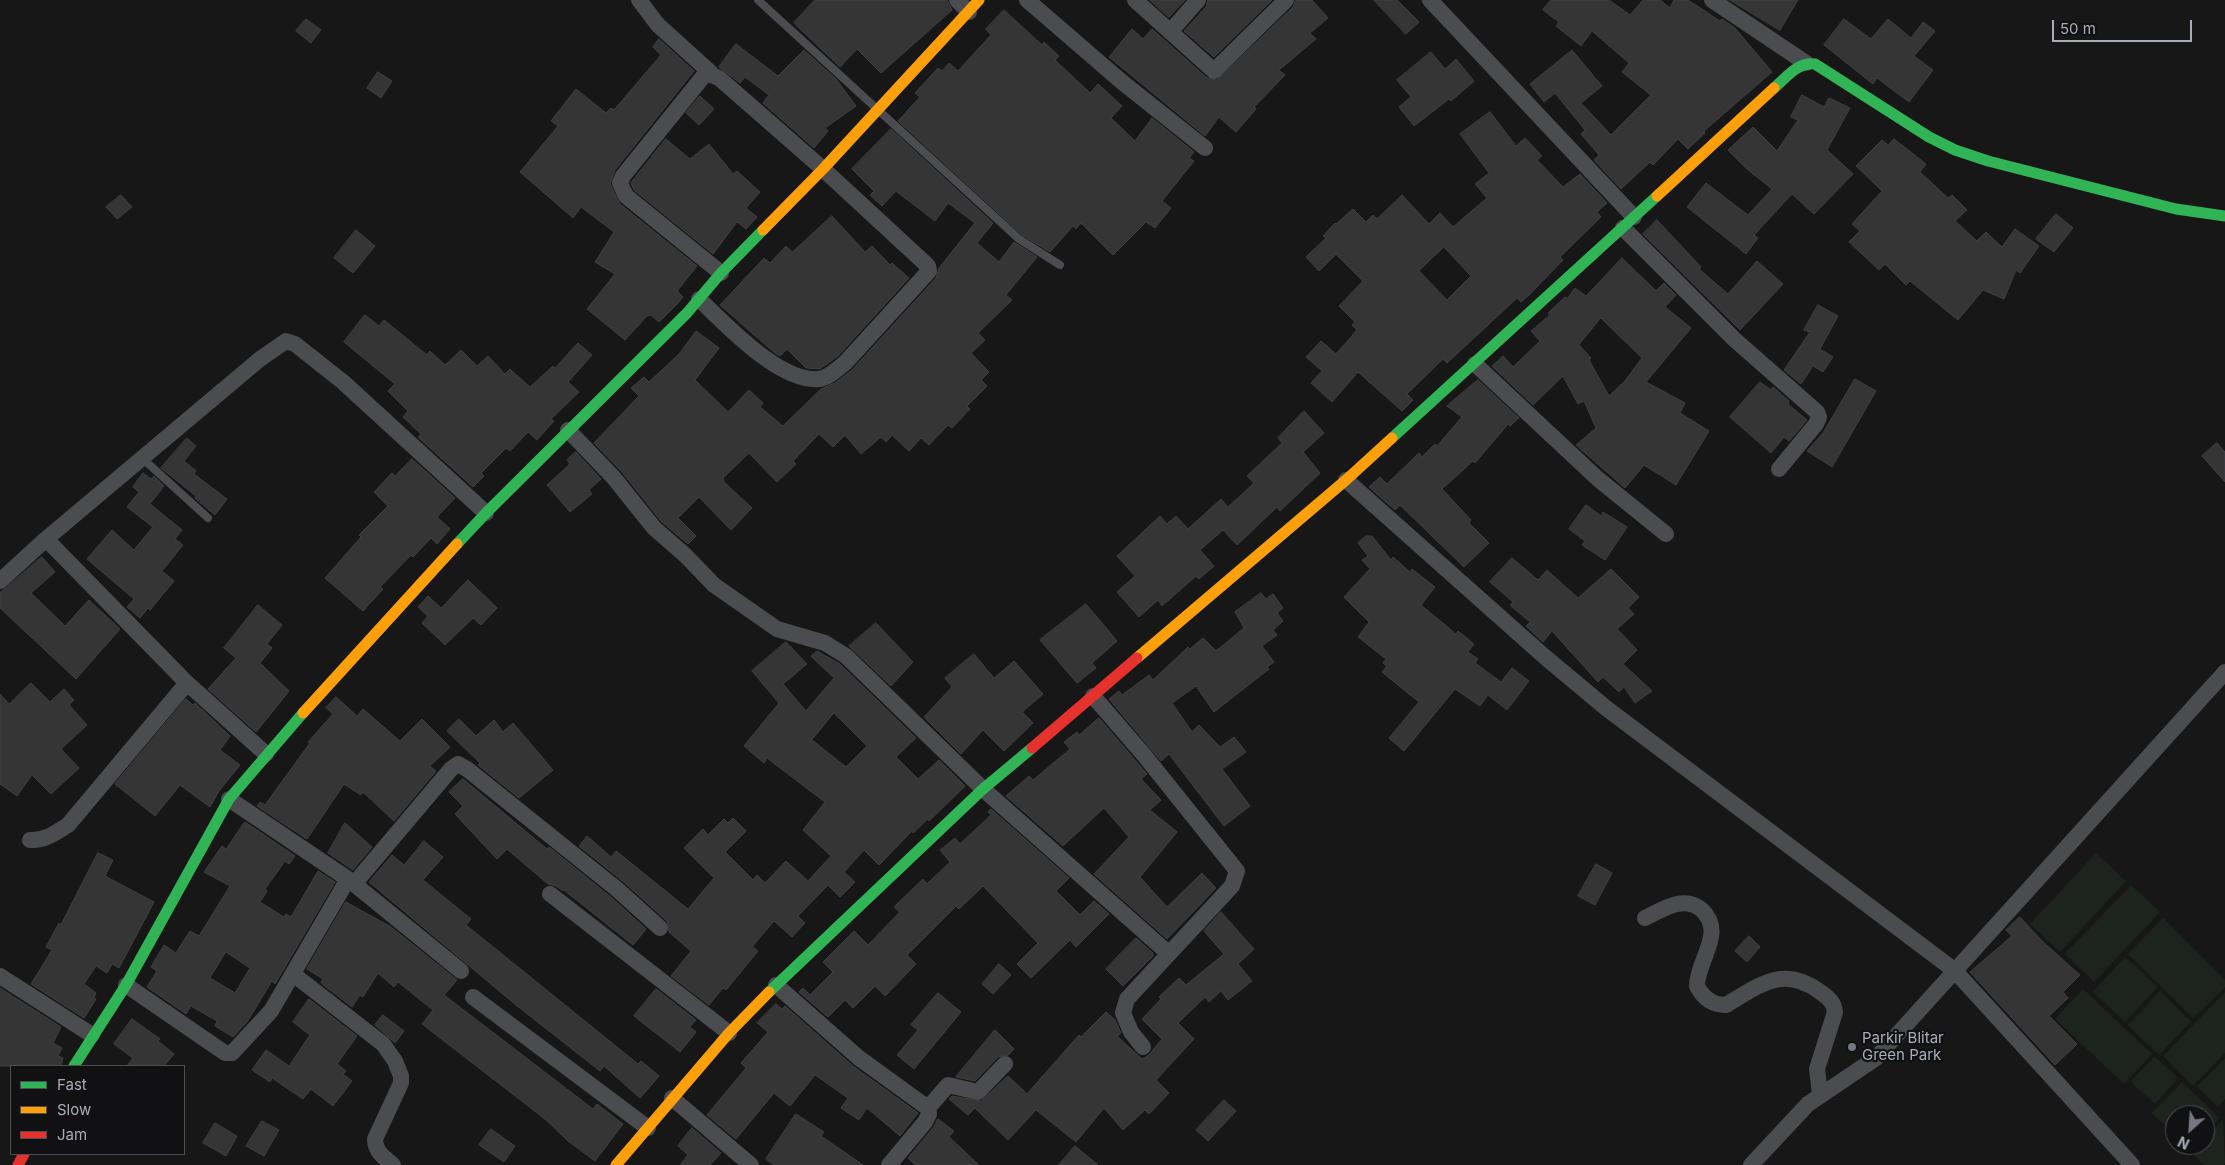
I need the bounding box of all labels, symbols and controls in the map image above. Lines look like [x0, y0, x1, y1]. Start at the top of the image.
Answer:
scale bar [2055, 10, 2195, 42]
text: 50 m [2060, 19, 2096, 38]
place label: Parkir Blitar Green Park [1862, 1029, 1944, 1064]
marker: Parkir Blitar Green Park [1846, 1041, 1858, 1053]
legend [10, 1065, 185, 1155]
text: Fast [57, 1075, 87, 1094]
text: Slow [57, 1100, 91, 1119]
north arrow [2165, 1105, 2215, 1155]
text: Jam [57, 1125, 87, 1144]
text: N [2175, 1133, 2192, 1153]

